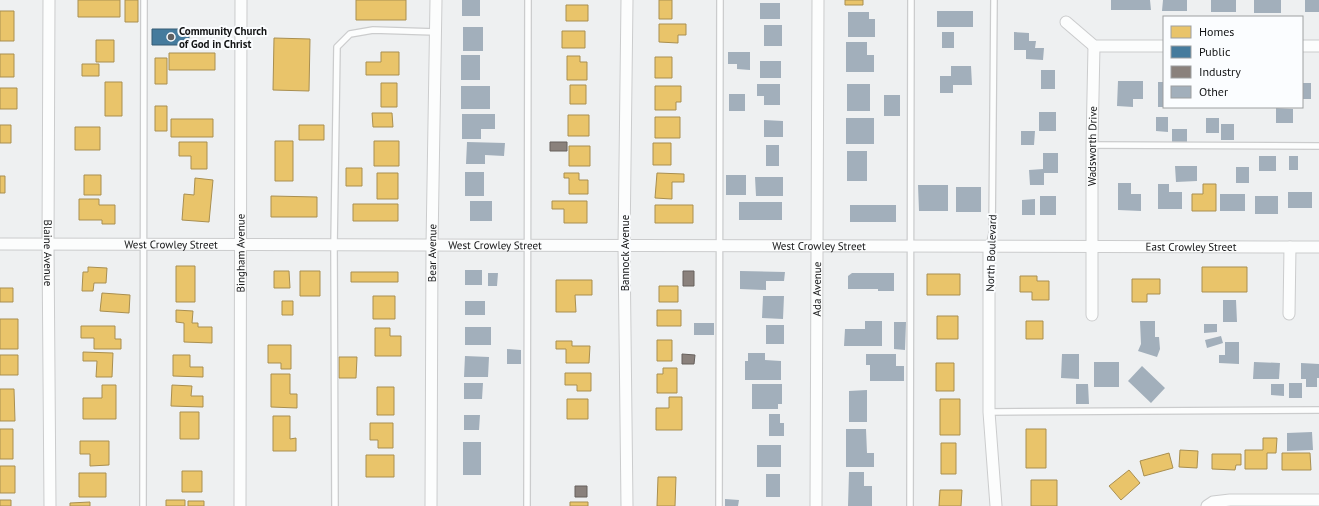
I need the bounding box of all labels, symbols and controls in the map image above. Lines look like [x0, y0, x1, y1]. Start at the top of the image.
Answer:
legend [1163, 16, 1303, 108]
place label: Community Church of God in Christ [179, 24, 267, 51]
text: Homes [1199, 24, 1234, 39]
marker: Community Church of God in Christ [166, 32, 176, 42]
text: Public [1199, 44, 1231, 59]
text: Industry [1199, 64, 1241, 79]
text: Other [1199, 84, 1228, 99]
street label: Wadsworth Drive [1085, 105, 1100, 186]
street label: Bingham Avenue [233, 213, 248, 292]
street label: Bannock Avenue [618, 214, 632, 291]
street label: North Boulevard [983, 214, 999, 292]
street label: Blaine Avenue [41, 220, 55, 287]
street label: Bear Avenue [425, 223, 439, 282]
street label: West Crowley Street [124, 237, 218, 251]
street label: West Crowley Street [448, 238, 542, 252]
street label: West Crowley Street [772, 239, 866, 253]
street label: East Crowley Street [1146, 240, 1237, 254]
street label: Ada Avenue [810, 261, 824, 316]

